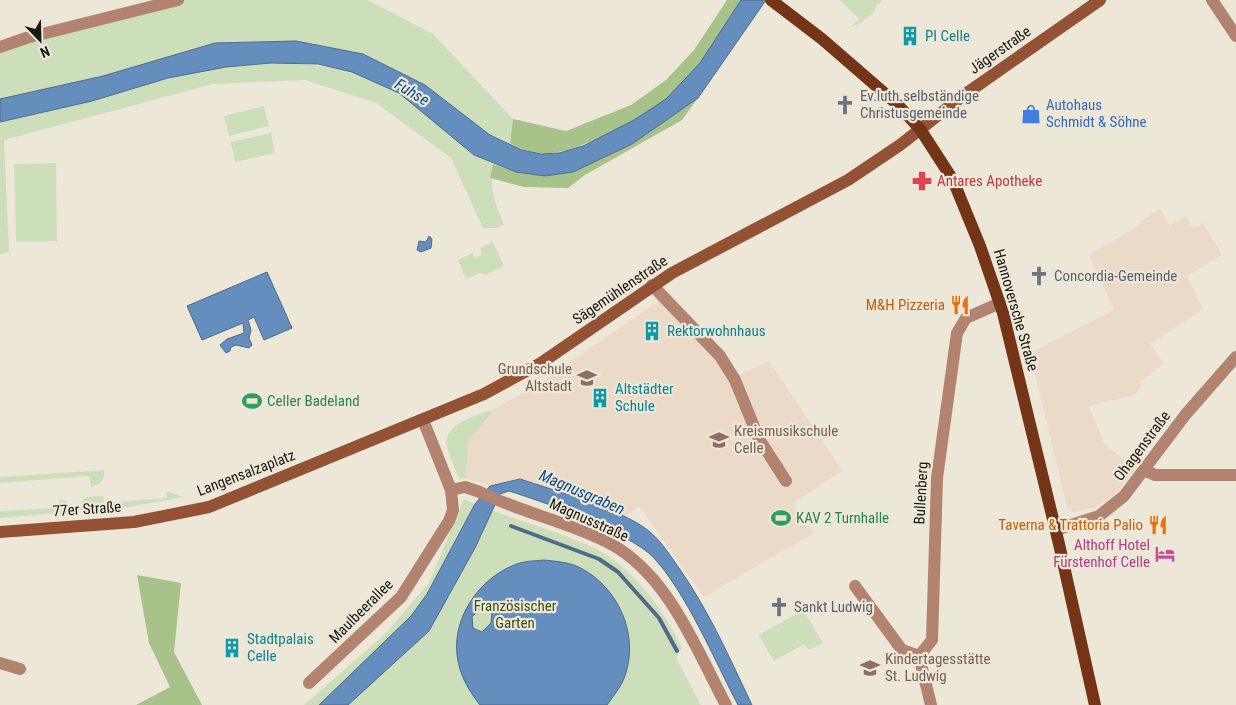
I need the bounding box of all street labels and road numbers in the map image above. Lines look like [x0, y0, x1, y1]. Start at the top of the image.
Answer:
street label: Jägerstraße [966, 22, 1034, 78]
street label: Hannoversche Straße [990, 247, 1042, 373]
street label: Sägemühlenstraße [569, 252, 671, 328]
street label: Ohagenstraße [1110, 408, 1174, 484]
street label: Langensalzaplatz [194, 446, 298, 500]
street label: Bullenberg [910, 461, 932, 525]
street label: Magnusstraße [547, 495, 631, 545]
street label: 77er Straße [52, 498, 122, 520]
street label: Maulbeerallee [325, 575, 397, 647]

